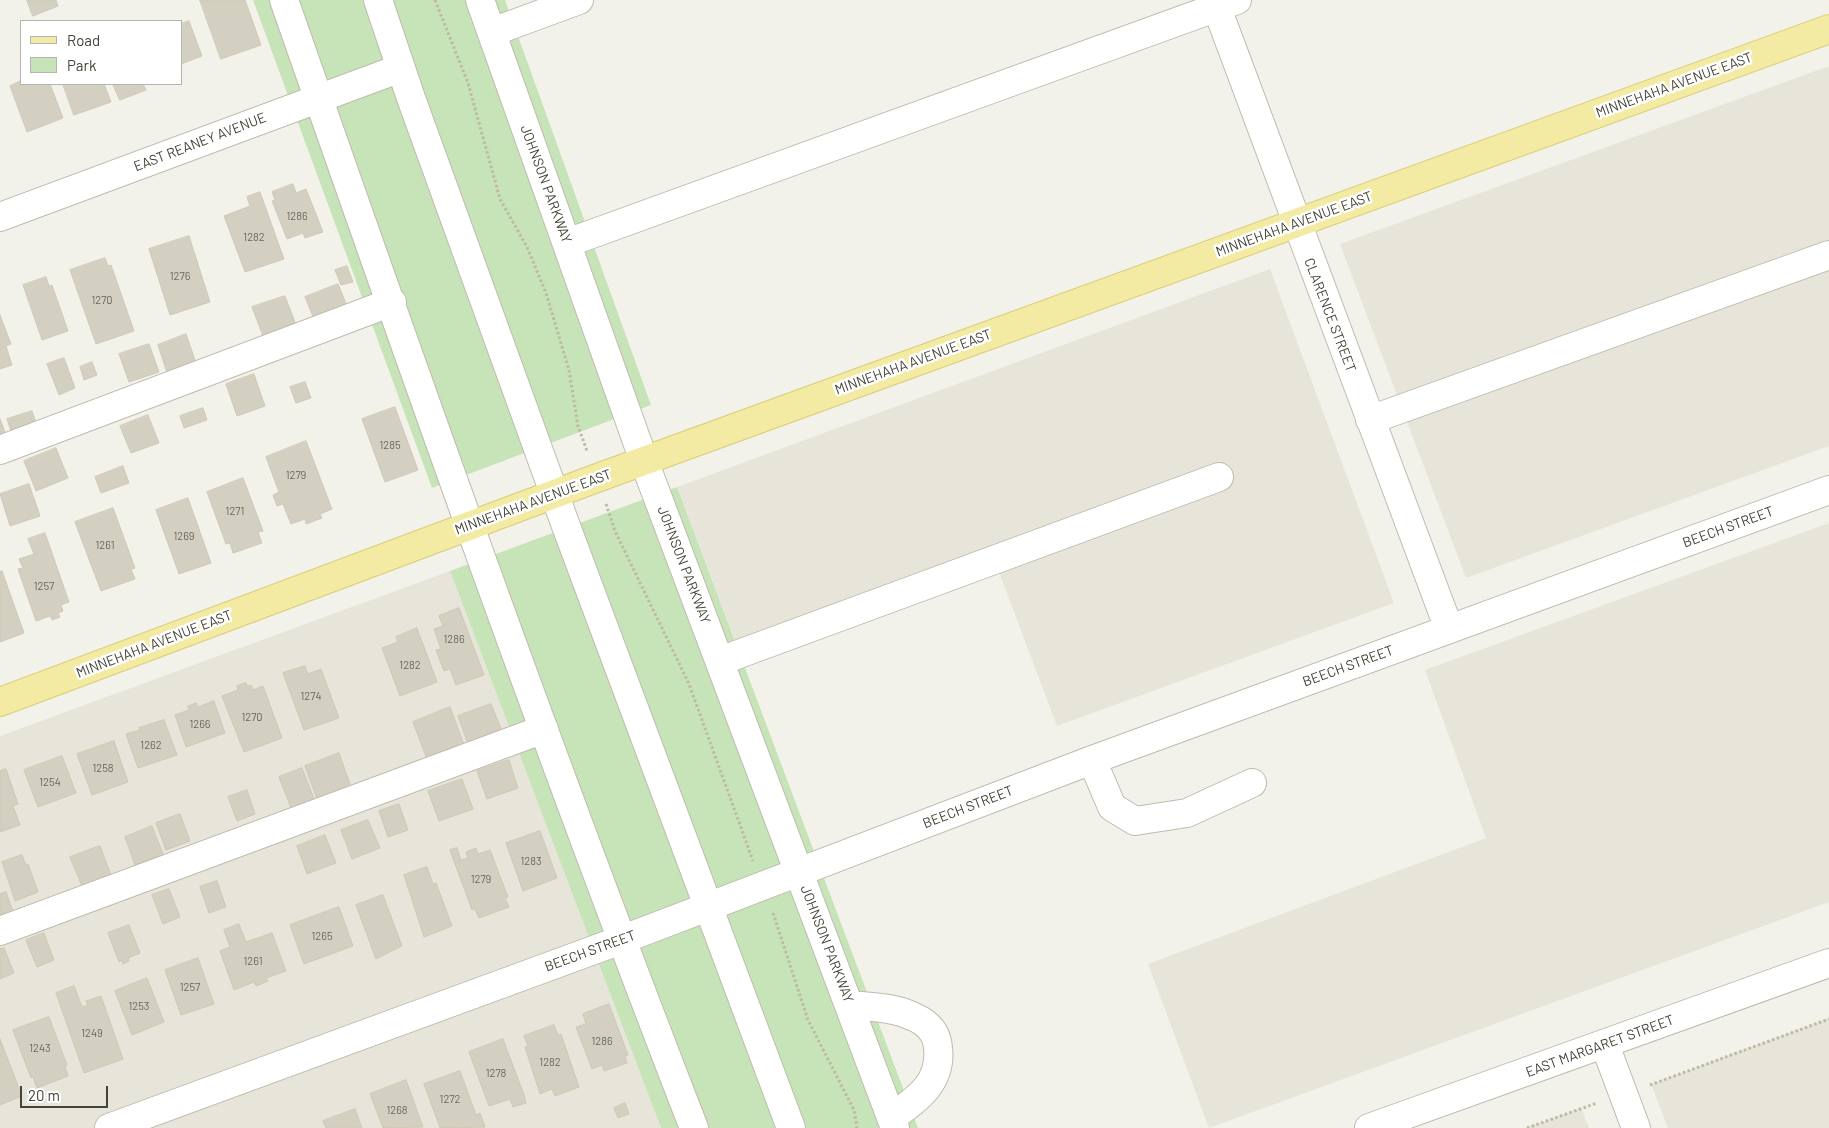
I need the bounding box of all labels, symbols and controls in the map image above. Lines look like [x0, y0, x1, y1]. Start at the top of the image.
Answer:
legend [20, 20, 182, 85]
text: Road [67, 31, 100, 49]
street label: MINNEHAHA AVENUE EAST [1593, 49, 1755, 121]
text: Park [67, 56, 96, 74]
street label: EAST REANEY AVENUE [131, 109, 269, 175]
street label: JOHNSON PARKWAY [517, 123, 575, 245]
street label: MINNEHAHA AVENUE EAST [1213, 188, 1375, 260]
house number: 1286 [286, 209, 308, 223]
house number: 1282 [243, 230, 265, 244]
street label: CLARENCE STREET [1300, 255, 1360, 375]
house number: 1276 [170, 269, 190, 283]
house number: 1270 [91, 293, 113, 307]
street label: MINNEHAHA AVENUE EAST [832, 326, 994, 398]
house number: 1285 [379, 438, 401, 452]
street label: MINNEHAHA AVENUE EAST [452, 466, 614, 538]
house number: 1279 [286, 468, 306, 482]
street label: BEECH STREET [1680, 503, 1776, 551]
house number: 1271 [226, 504, 244, 518]
street label: JOHNSON PARKWAY [654, 504, 714, 626]
house number: 1269 [173, 529, 195, 543]
house number: 1261 [95, 538, 115, 552]
house number: 1257 [34, 579, 54, 593]
street label: MINNEHAHA AVENUE EAST [74, 607, 234, 681]
house number: 1286 [443, 632, 465, 646]
street label: BEECH STREET [1300, 642, 1396, 690]
house number: 1282 [399, 658, 421, 672]
house number: 1274 [300, 689, 322, 703]
house number: 1270 [241, 710, 263, 724]
house number: 1266 [189, 717, 211, 731]
house number: 1262 [140, 738, 162, 752]
house number: 1258 [92, 761, 114, 775]
house number: 1254 [39, 775, 61, 789]
street label: BEECH STREET [920, 782, 1016, 832]
house number: 1283 [520, 854, 542, 868]
house number: 1279 [471, 872, 491, 886]
street label: JOHNSON PARKWAY [797, 883, 857, 1005]
street label: BEECH STREET [542, 927, 638, 975]
house number: 1265 [311, 929, 333, 943]
house number: 1261 [243, 954, 263, 968]
house number: 1257 [180, 980, 200, 994]
house number: 1253 [128, 999, 150, 1013]
street label: EAST MARGARET STREET [1524, 1011, 1676, 1081]
house number: 1249 [81, 1026, 103, 1040]
house number: 1286 [591, 1034, 613, 1048]
house number: 1243 [29, 1041, 51, 1055]
house number: 1282 [539, 1055, 561, 1069]
house number: 1278 [486, 1066, 506, 1080]
scale bar [22, 1076, 110, 1108]
text: 20 m [28, 1086, 60, 1104]
house number: 1272 [440, 1092, 460, 1106]
house number: 1268 [386, 1103, 408, 1117]

